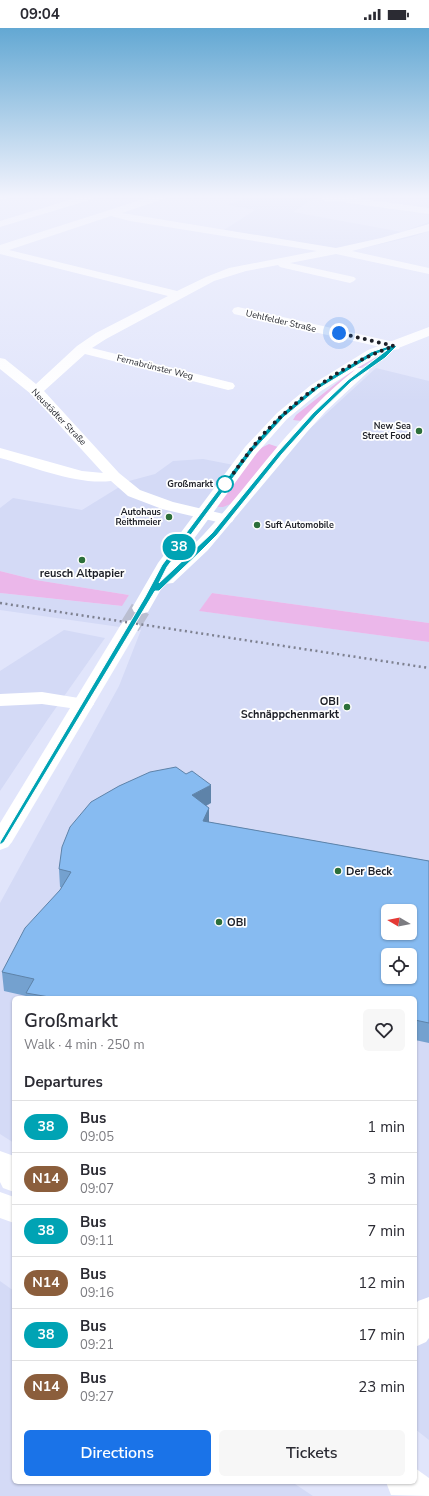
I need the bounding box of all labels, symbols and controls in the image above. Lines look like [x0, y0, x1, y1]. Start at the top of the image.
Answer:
text: 09:04 [20, 4, 60, 24]
street label: Uehlfelder Straße [245, 307, 318, 335]
your location [329, 323, 349, 343]
street label: Fernabrünster Weg [115, 352, 195, 382]
street label: Neustädter Straße [29, 386, 89, 448]
place label: New Sea Street Food [362, 420, 411, 442]
marker: New Sea Street Food [414, 426, 424, 436]
marker: Großmarkt [216, 475, 234, 493]
place label: Großmarkt [167, 478, 214, 490]
place label: Autohaus Reithmeier [116, 506, 162, 528]
marker: Autohaus Reithmeier [164, 512, 174, 522]
place label: Suft Automobile [265, 519, 334, 531]
marker: Suft Automobile [252, 520, 262, 530]
line badge: 38 [161, 534, 197, 560]
text: 38 [171, 537, 187, 556]
marker: reusch Altpapier [77, 555, 87, 565]
place label: reusch Altpapier [40, 566, 125, 581]
place label: OBI Schnäppchenmarkt [241, 694, 340, 722]
marker: OBI Schnäppchenmarkt [342, 702, 352, 712]
place label: Der Beck [346, 864, 393, 879]
marker: Der Beck [333, 866, 343, 876]
north arrow [381, 904, 417, 940]
map controls [381, 904, 417, 984]
place label: OBI [227, 915, 246, 930]
marker: OBI [214, 917, 224, 927]
button: locate [381, 948, 417, 984]
text: Großmarkt [24, 1008, 118, 1034]
button: heart [363, 1009, 405, 1051]
text: Walk · 4 min · 250 m [24, 1036, 145, 1054]
text: Departures [24, 1072, 103, 1092]
text: Bus [80, 1108, 106, 1128]
text: 38 [38, 1117, 54, 1136]
text: 1 min [367, 1117, 405, 1137]
text: 09:05 [80, 1128, 114, 1146]
text: Bus [80, 1160, 106, 1180]
text: N14 [32, 1169, 60, 1188]
text: 3 min [367, 1169, 405, 1189]
text: 09:07 [80, 1180, 114, 1198]
text: Bus [80, 1212, 106, 1232]
text: 38 [38, 1221, 54, 1240]
text: 7 min [367, 1221, 405, 1241]
text: 09:11 [80, 1232, 114, 1250]
text: Bus [80, 1264, 106, 1284]
text: N14 [32, 1273, 60, 1292]
text: 12 min [358, 1273, 405, 1293]
text: 09:16 [80, 1284, 114, 1302]
text: Bus [80, 1316, 106, 1336]
text: 38 [38, 1325, 54, 1344]
text: 17 min [358, 1325, 405, 1345]
text: 09:21 [80, 1336, 114, 1354]
text: Bus [80, 1368, 106, 1388]
text: N14 [32, 1377, 60, 1396]
text: 23 min [358, 1377, 405, 1397]
text: 09:27 [80, 1388, 114, 1406]
button: Directions [24, 1430, 211, 1476]
button: Tickets [219, 1430, 405, 1476]

